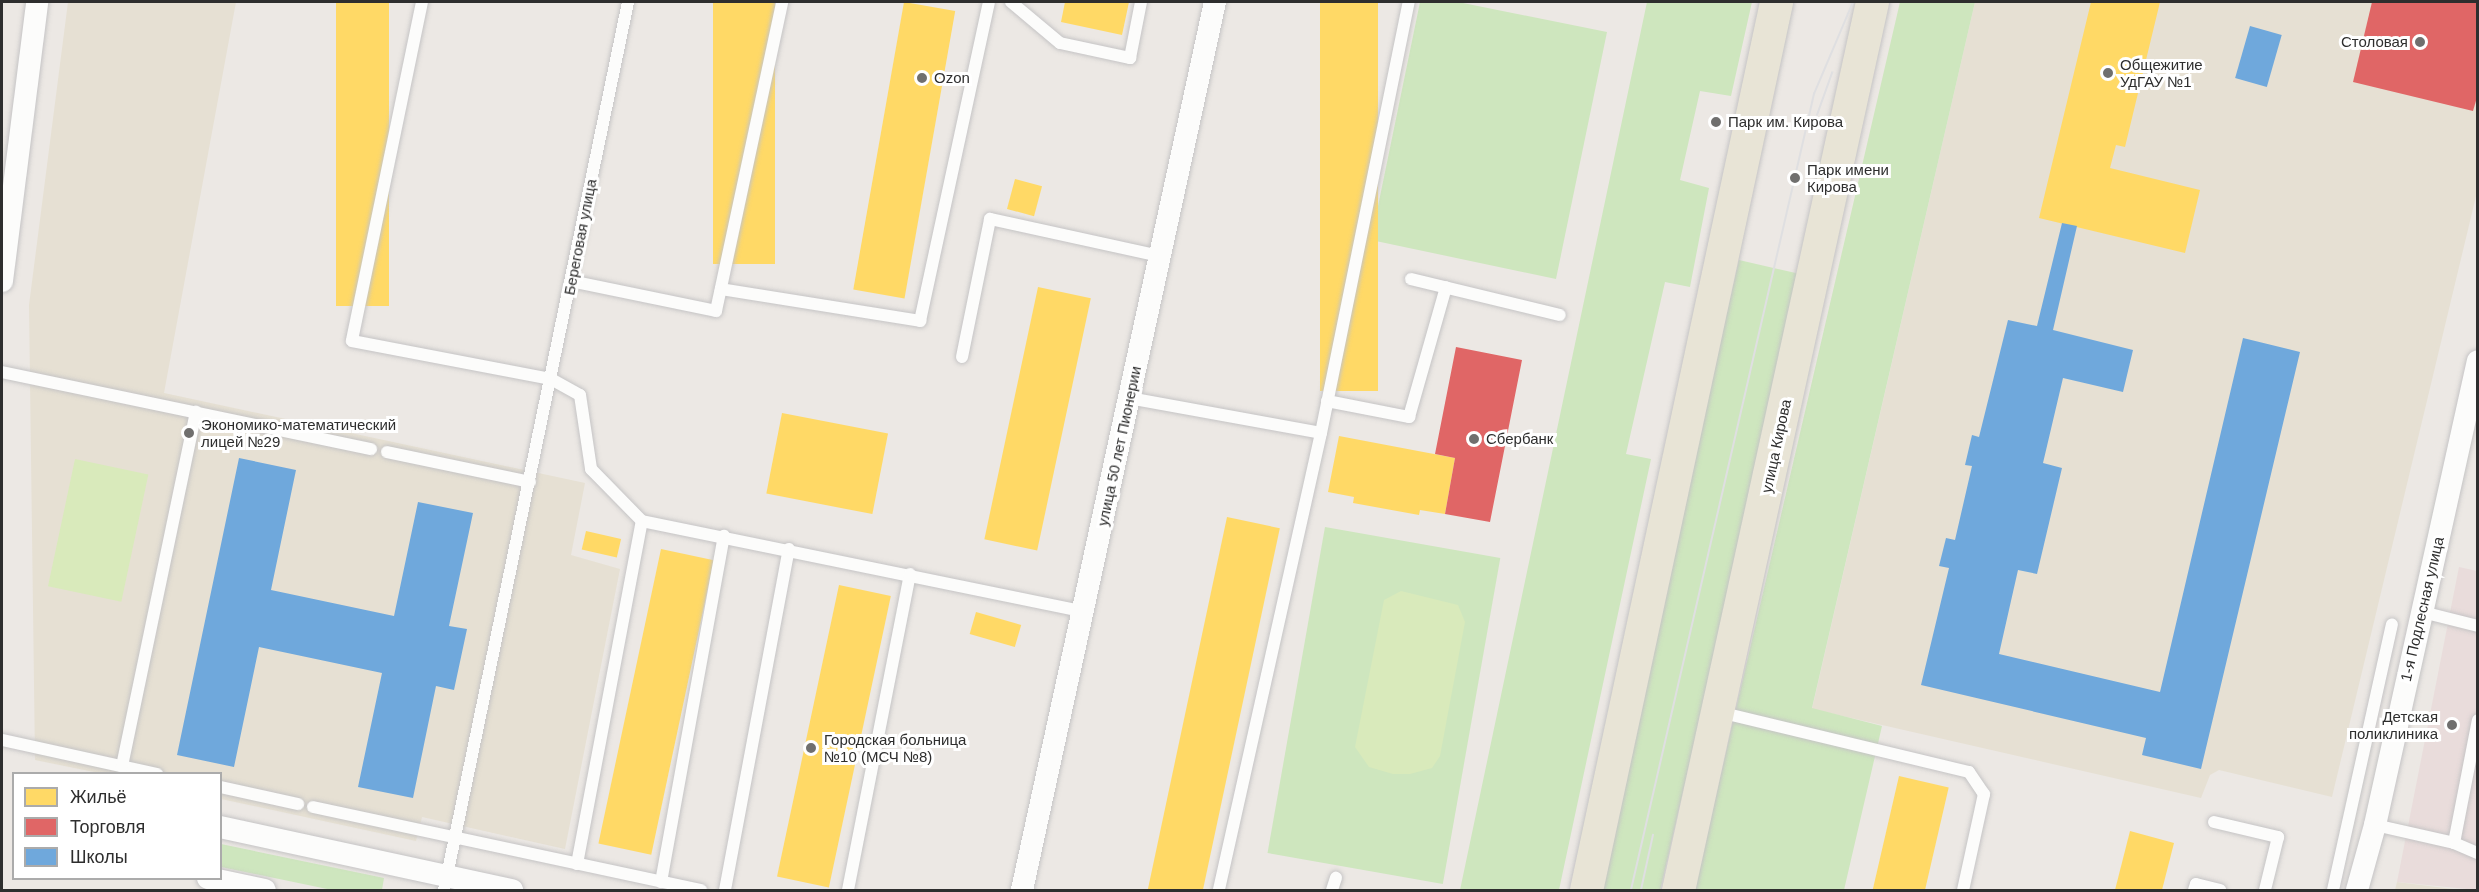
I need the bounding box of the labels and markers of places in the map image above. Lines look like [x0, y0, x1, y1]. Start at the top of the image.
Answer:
place label: Столовая [2341, 33, 2408, 51]
marker: Столовая [2413, 35, 2427, 49]
place label: Общежитие УдГАУ №1 [2120, 55, 2203, 90]
marker: Общежитие УдГАУ №1 [2101, 66, 2115, 80]
place label: Ozon [934, 69, 970, 87]
marker: Ozon [915, 71, 929, 85]
place label: Парк им. Кирова [1728, 113, 1843, 131]
marker: Парк им. Кирова [1709, 115, 1723, 129]
place label: Парк имени Кирова [1807, 160, 1889, 195]
marker: Парк имени Кирова [1788, 171, 1802, 185]
place label: Экономико-математический лицей №29 [201, 415, 396, 450]
marker: Экономико-математический лицей №29 [182, 426, 196, 440]
place label: Сбербанк [1486, 430, 1553, 448]
marker: Сбербанк [1467, 432, 1481, 446]
place label: Детская поликлиника [2349, 707, 2438, 742]
marker: Детская поликлиника [2443, 716, 2461, 734]
place label: Городская больница №10 (МСЧ №8) [824, 730, 966, 765]
marker: Городская больница №10 (МСЧ №8) [802, 739, 820, 757]

